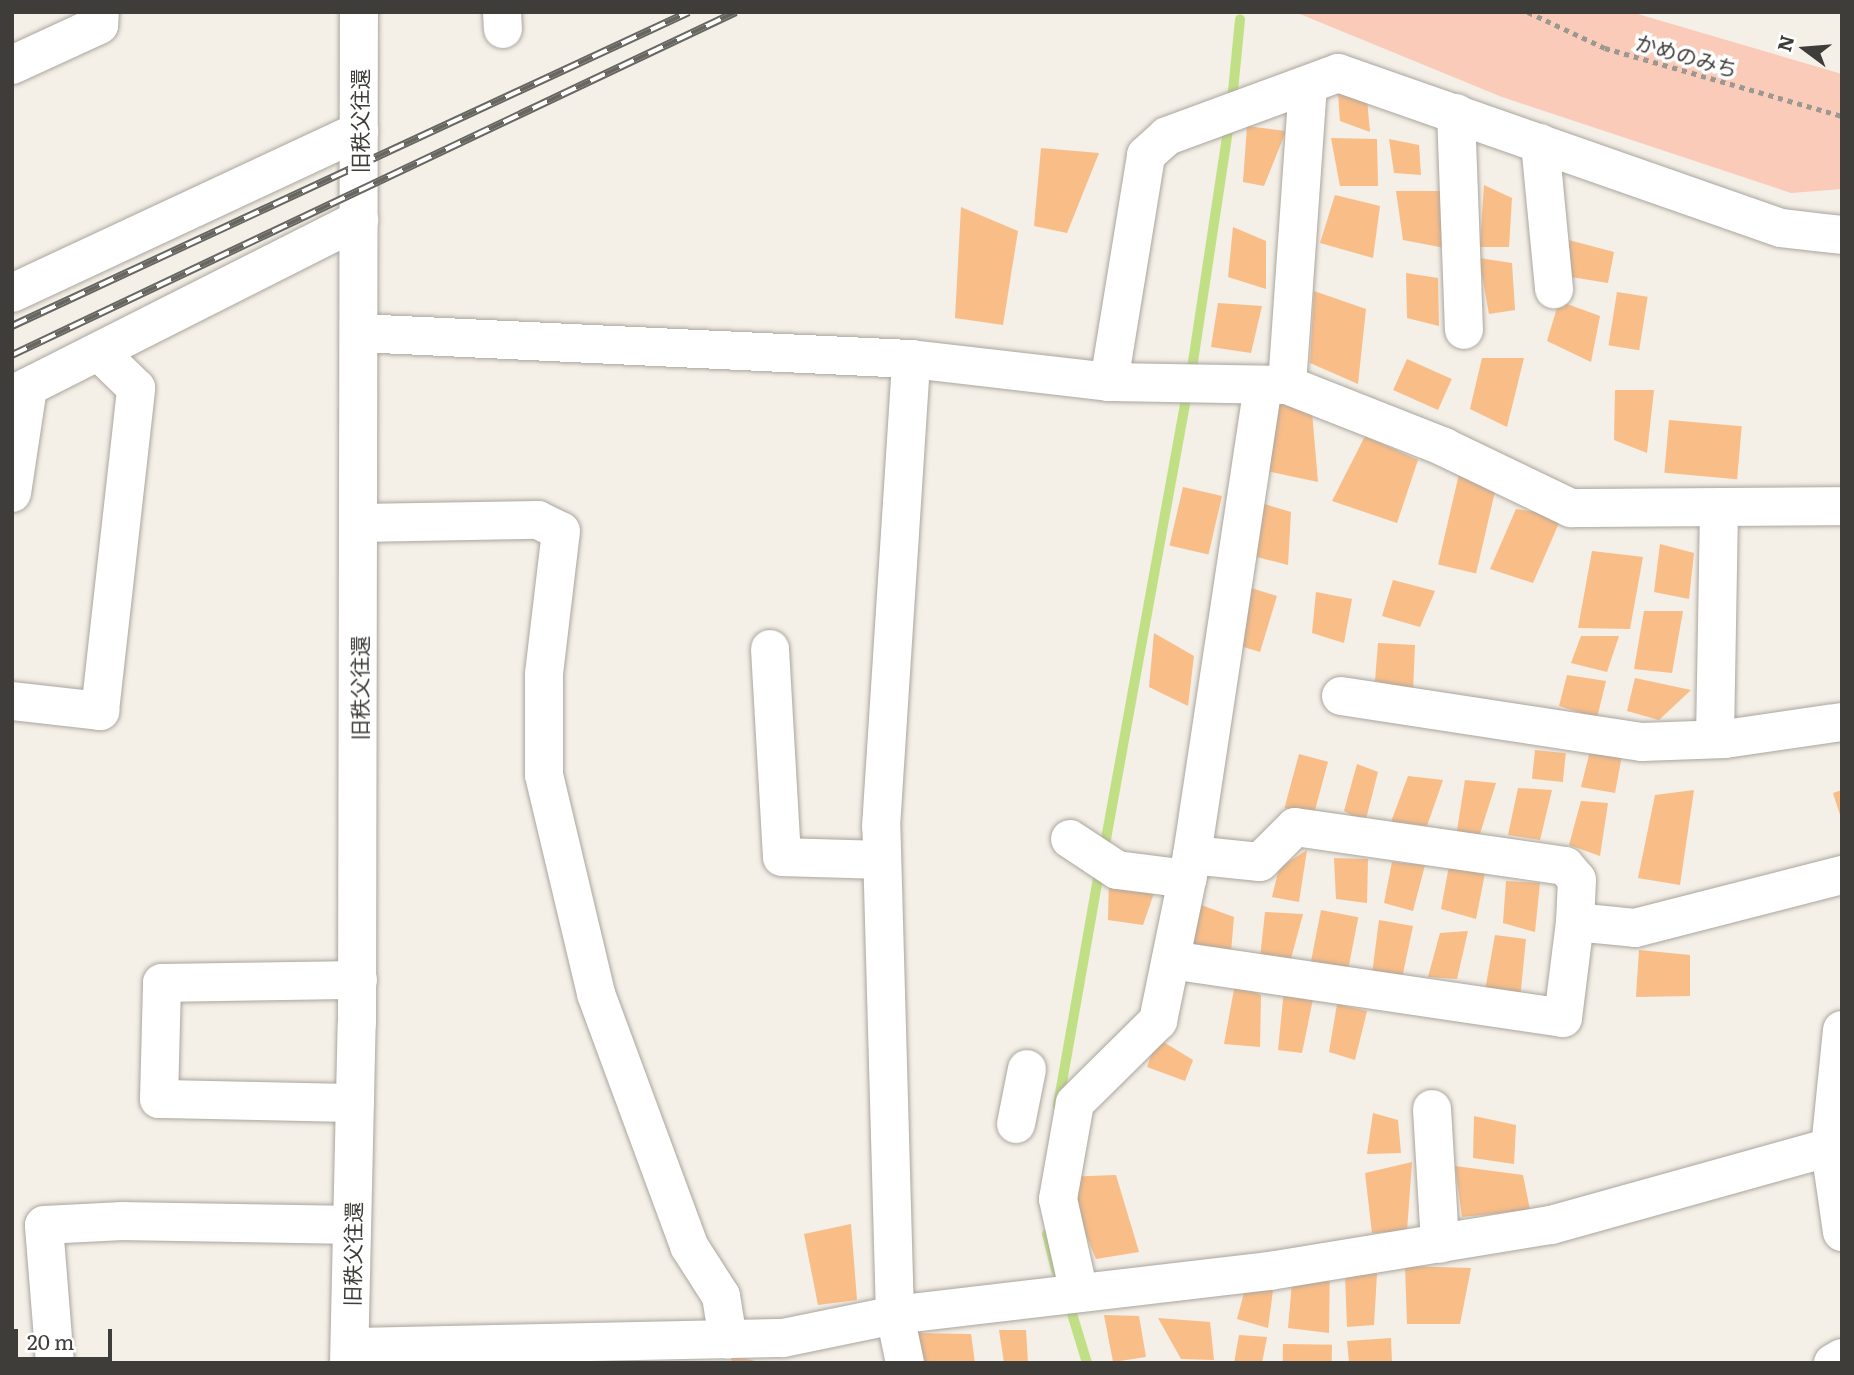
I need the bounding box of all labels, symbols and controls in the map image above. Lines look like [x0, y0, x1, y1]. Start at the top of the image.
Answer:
north arrow [1770, 14, 1840, 84]
street label: かめのみち [1633, 28, 1741, 82]
text: N [1769, 32, 1800, 55]
street label: 旧秩父往還 [346, 69, 372, 173]
street label: 旧秩父往還 [346, 636, 372, 740]
street label: 旧秩父往還 [338, 1201, 366, 1307]
scale bar [18, 1316, 116, 1360]
text: 20 m [27, 1325, 74, 1356]

